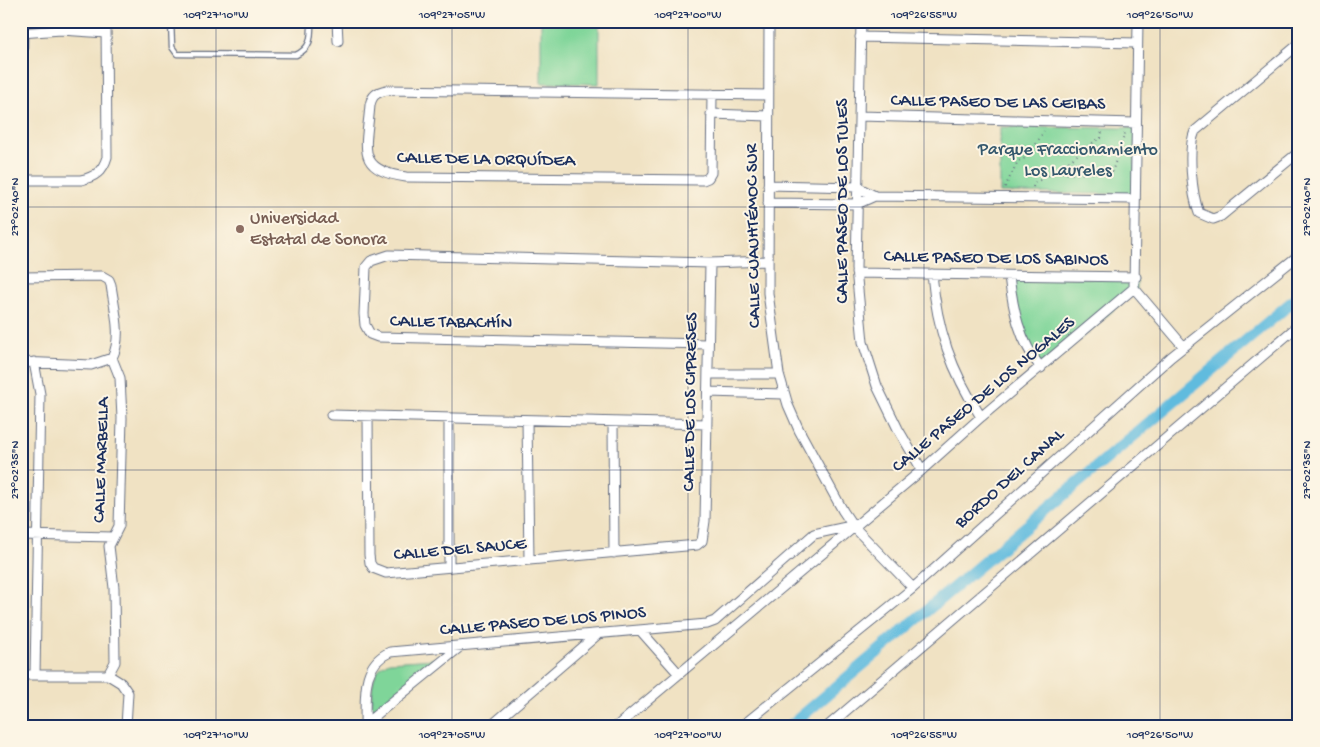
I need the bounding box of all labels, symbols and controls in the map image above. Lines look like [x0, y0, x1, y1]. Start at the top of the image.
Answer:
text: 109°27'10"W [182, 9, 249, 23]
text: 109°27'05"W [418, 9, 485, 23]
text: 109°27'00"W [653, 9, 722, 23]
text: 109°26'55"W [890, 9, 957, 23]
text: 109°26'50"W [1126, 9, 1193, 23]
street label: CALLE PASEO DE LAS CEIBAS [890, 91, 1106, 115]
street label: CALLE PASEO DE LOS TULES [833, 98, 854, 303]
park label: Parque Fraccionamiento Los Laureles [977, 140, 1158, 182]
street label: CALLE CUAUHTÉMOC SUR [742, 143, 766, 328]
street label: CALLE DE LA ORQUÍDEA [397, 148, 577, 172]
text: 27°02'40"N [9, 178, 23, 236]
text: 27°02'40"N [1301, 178, 1315, 236]
place label: Universidad Estatal de Sonora [250, 209, 388, 251]
marker: Universidad Estatal de Sonora [234, 223, 246, 235]
street label: CALLE PASEO DE LOS SABINOS [883, 247, 1109, 271]
street label: CALLE TABACHÍN [390, 311, 512, 335]
street label: CALLE DE LOS CIPRESES [679, 312, 703, 492]
street label: CALLE PASEO DE LOS NOGALES [888, 312, 1080, 478]
street label: CALLE MARBELLA [89, 395, 115, 523]
street label: BORDO DEL CANAL [950, 424, 1070, 534]
text: 27°02'35"N [9, 441, 23, 499]
text: 27°02'35"N [1301, 441, 1315, 499]
street label: CALLE DEL SAUCE [393, 534, 528, 566]
street label: CALLE PASEO DE LOS PINOS [439, 602, 648, 641]
text: 109°27'10"W [182, 729, 249, 743]
text: 109°27'05"W [418, 729, 485, 743]
text: 109°27'00"W [653, 729, 722, 743]
text: 109°26'55"W [890, 729, 957, 743]
text: 109°26'50"W [1126, 729, 1193, 743]

